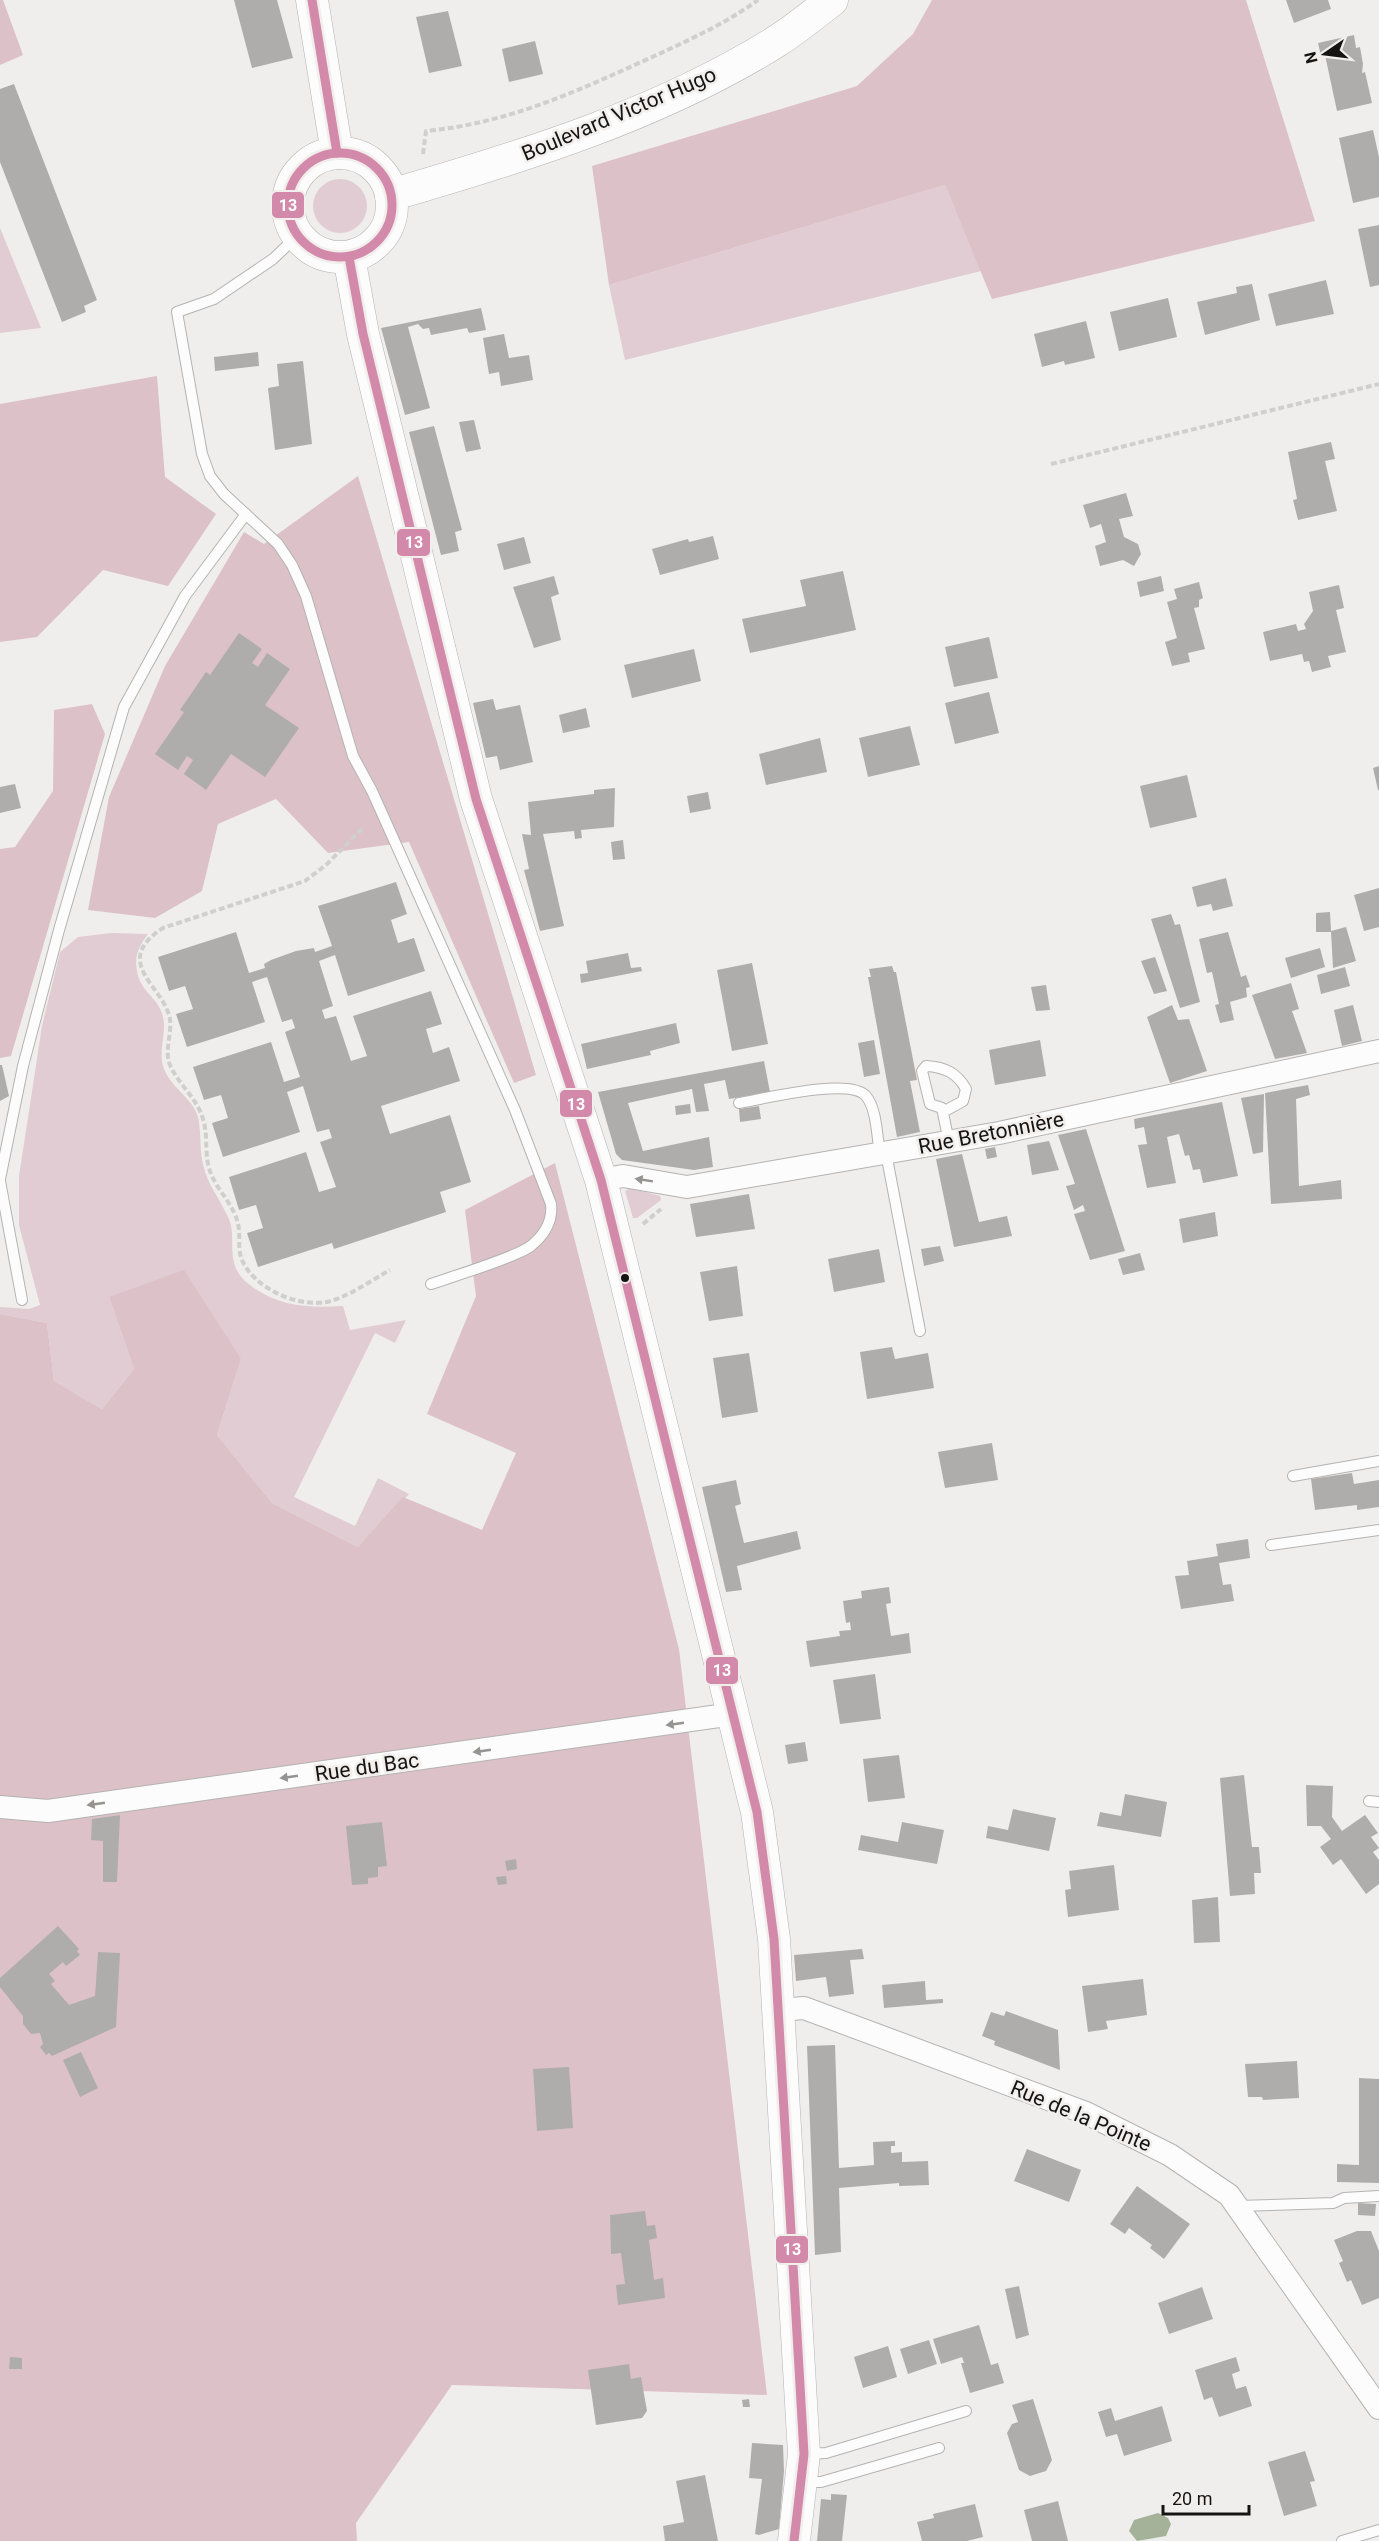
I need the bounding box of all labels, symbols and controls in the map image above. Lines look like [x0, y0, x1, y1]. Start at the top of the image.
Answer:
north arrow [1295, 24, 1355, 84]
text: N [1300, 50, 1322, 65]
street label: Boulevard Victor Hugo [518, 62, 720, 166]
line badge: 13 [271, 191, 305, 219]
text: 13 [279, 196, 297, 215]
line badge: 13 [396, 528, 431, 557]
text: 13 [405, 533, 423, 552]
line badge: 13 [559, 1089, 593, 1118]
text: 13 [567, 1095, 585, 1114]
street label: Rue Bretonnière [916, 1107, 1066, 1159]
one-way arrow [635, 1175, 654, 1184]
unlabelled marker [619, 1272, 631, 1284]
line badge: 13 [705, 1656, 739, 1685]
text: 13 [713, 1661, 731, 1680]
one-way arrow [666, 1719, 685, 1728]
one-way arrow [473, 1746, 492, 1755]
street label: Rue du Bac [313, 1748, 421, 1786]
one-way arrow [279, 1773, 298, 1782]
one-way arrow [86, 1800, 105, 1809]
street label: Rue de la Pointe [1007, 2076, 1155, 2156]
line badge: 13 [775, 2235, 809, 2264]
text: 13 [783, 2240, 801, 2259]
scale bar [1163, 2478, 1248, 2516]
text: 20 m [1172, 2488, 1212, 2509]

